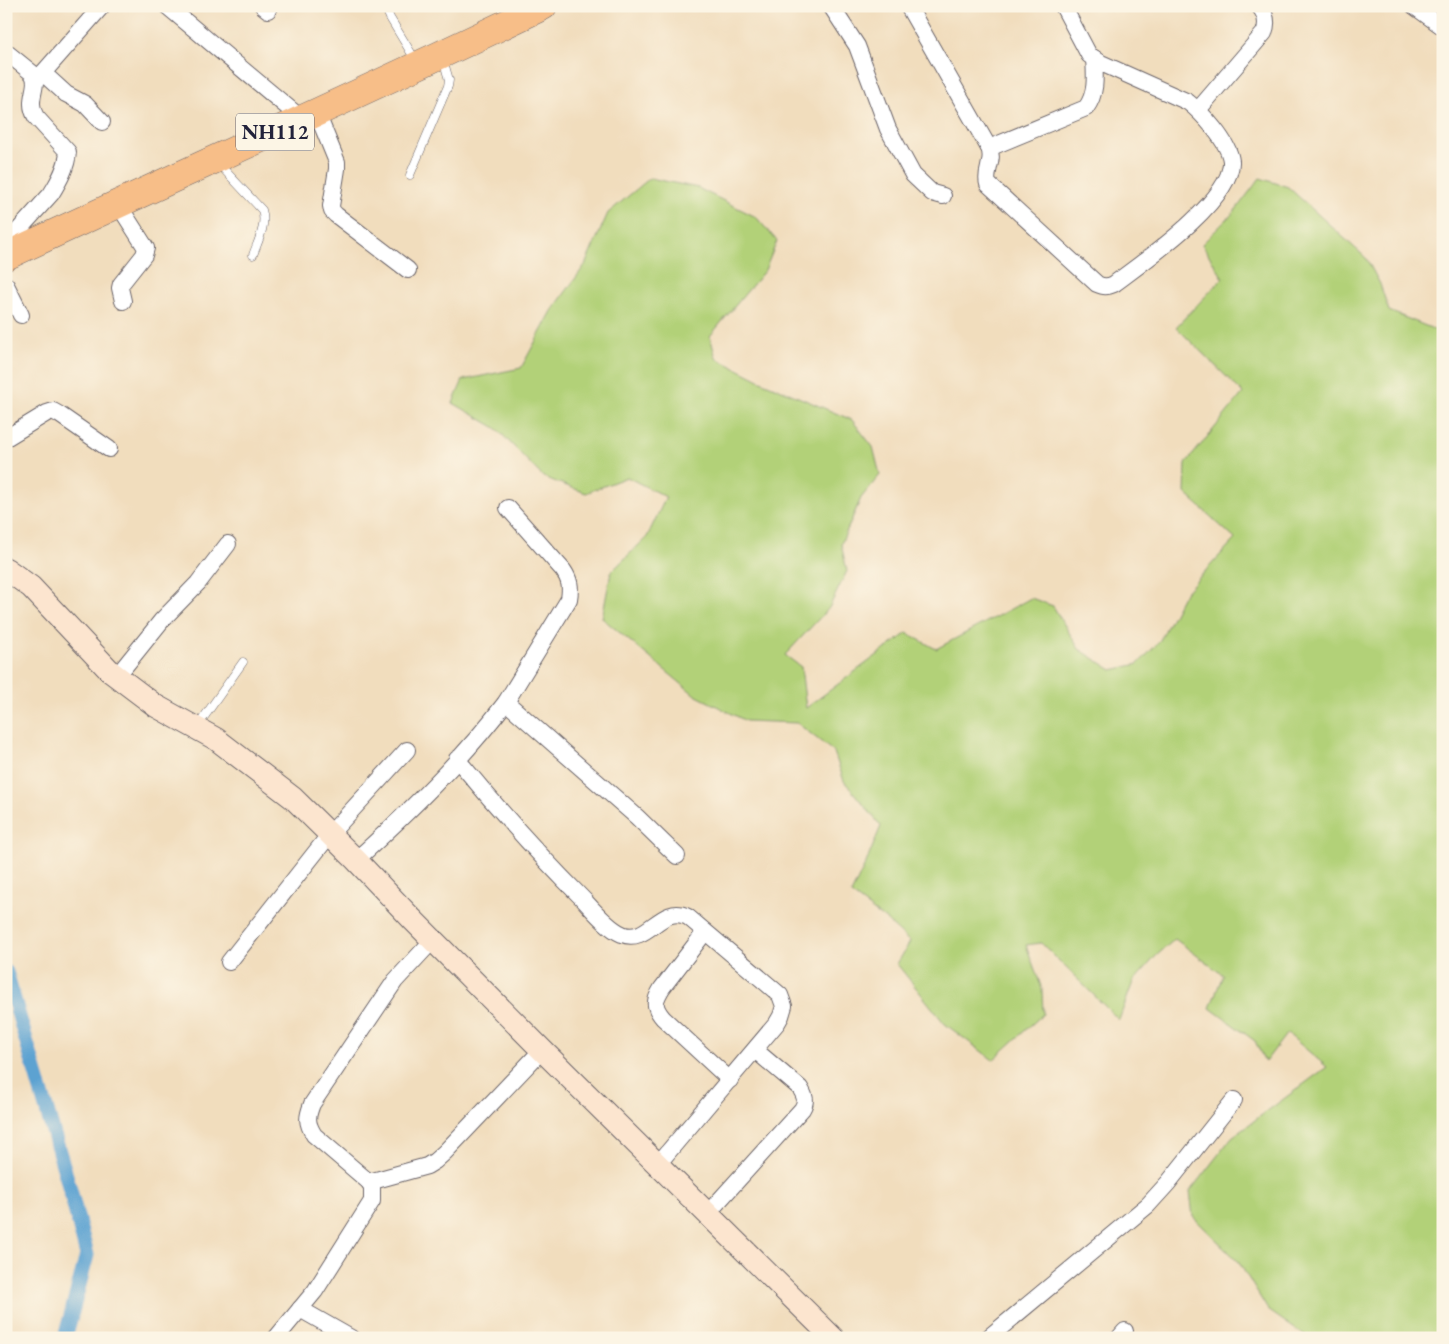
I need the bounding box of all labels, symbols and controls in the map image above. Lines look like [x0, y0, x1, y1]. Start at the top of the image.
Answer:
road number: NH112 [236, 114, 314, 150]

